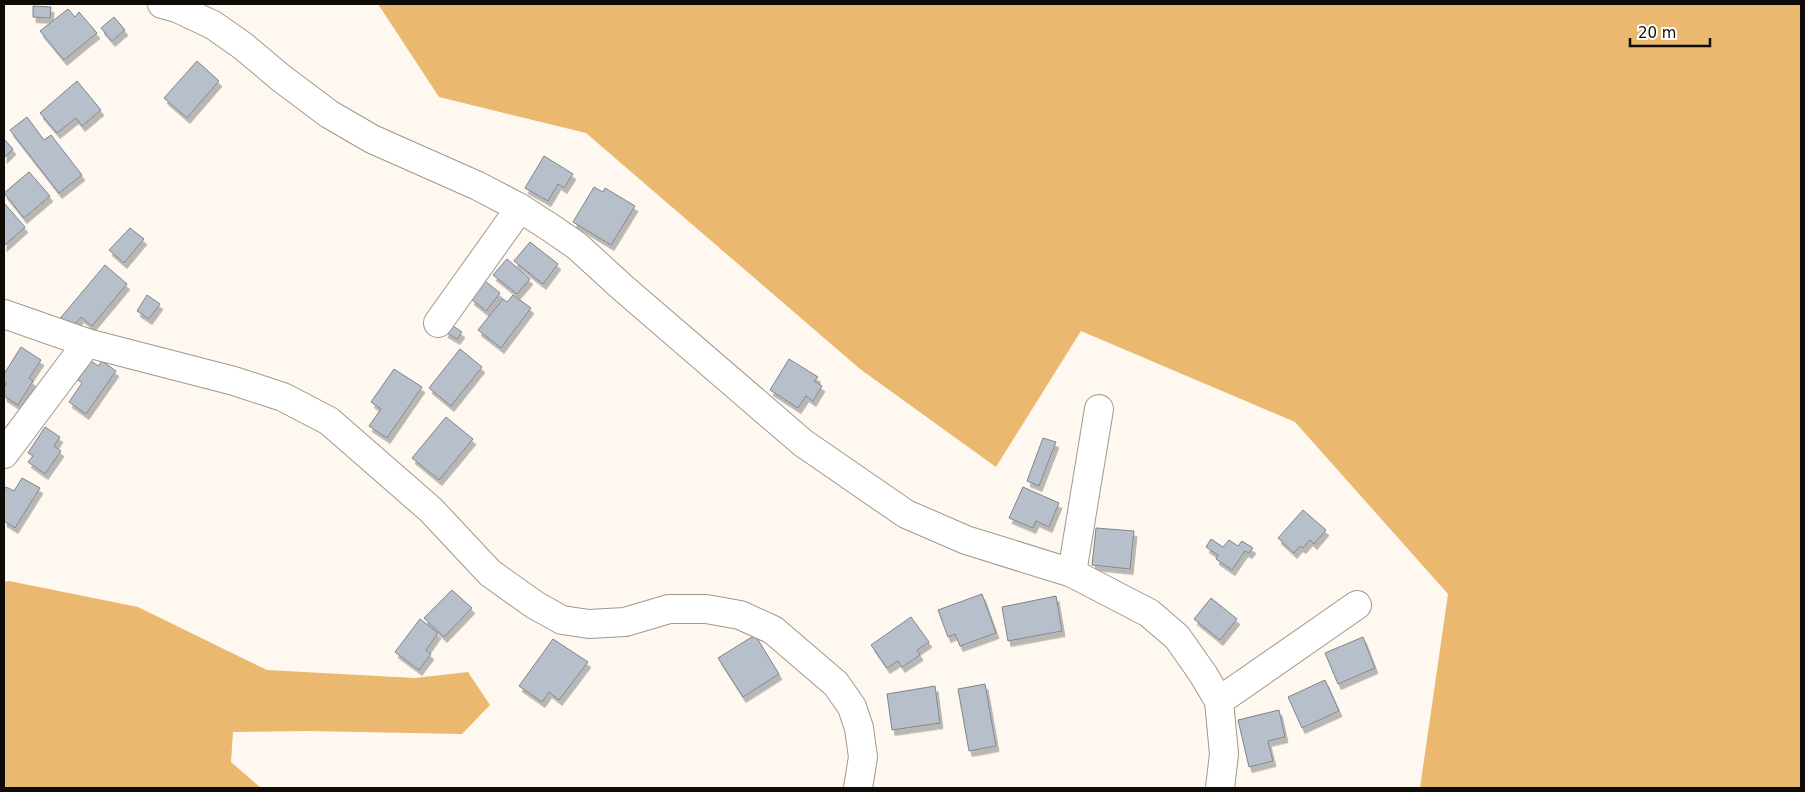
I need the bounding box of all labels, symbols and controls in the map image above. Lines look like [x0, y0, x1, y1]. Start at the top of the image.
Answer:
scale bar [1630, 15, 1710, 47]
text: 20 m [1638, 24, 1676, 42]

